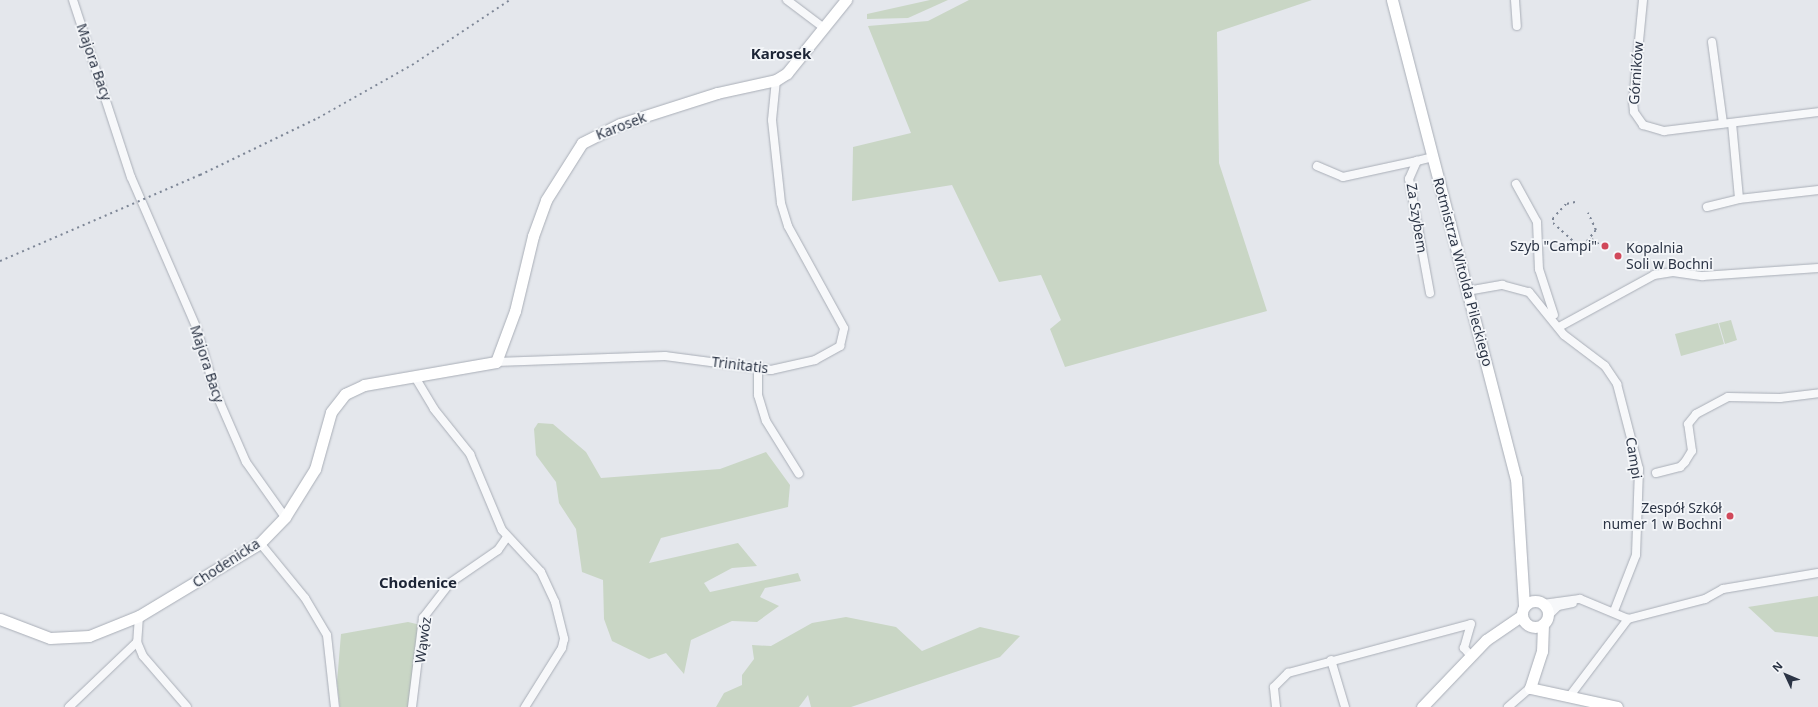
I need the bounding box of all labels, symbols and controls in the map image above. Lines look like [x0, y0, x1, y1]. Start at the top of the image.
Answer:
street label: Majora Bacy [73, 21, 115, 103]
street label: Górników [1625, 41, 1647, 105]
district label: Karosek [751, 45, 811, 63]
street label: Karosek [593, 109, 649, 143]
street label: Rotmistrza Witolda Pileckiego [1430, 176, 1496, 368]
street label: Za Szybem [1403, 182, 1431, 254]
place label: Szyb "Campi" [1510, 238, 1597, 254]
place label: Kopalnia Soli w Bochni [1626, 240, 1713, 272]
marker: Szyb "Campi" [1600, 241, 1610, 251]
marker: Kopalnia Soli w Bochni [1613, 251, 1623, 261]
street label: Majora Bacy [187, 323, 227, 405]
street label: Trinitatis [711, 353, 769, 377]
street label: Campi [1622, 436, 1646, 480]
place label: Zespół Szkół numer 1 w Bochni [1603, 500, 1722, 532]
marker: Zespół Szkół numer 1 w Bochni [1725, 511, 1735, 521]
street label: Chodenicka [189, 535, 263, 591]
district label: Chodenice [379, 574, 457, 592]
street label: Wąwóz [411, 616, 435, 664]
north arrow [1766, 655, 1806, 695]
text: N [1768, 658, 1786, 675]

